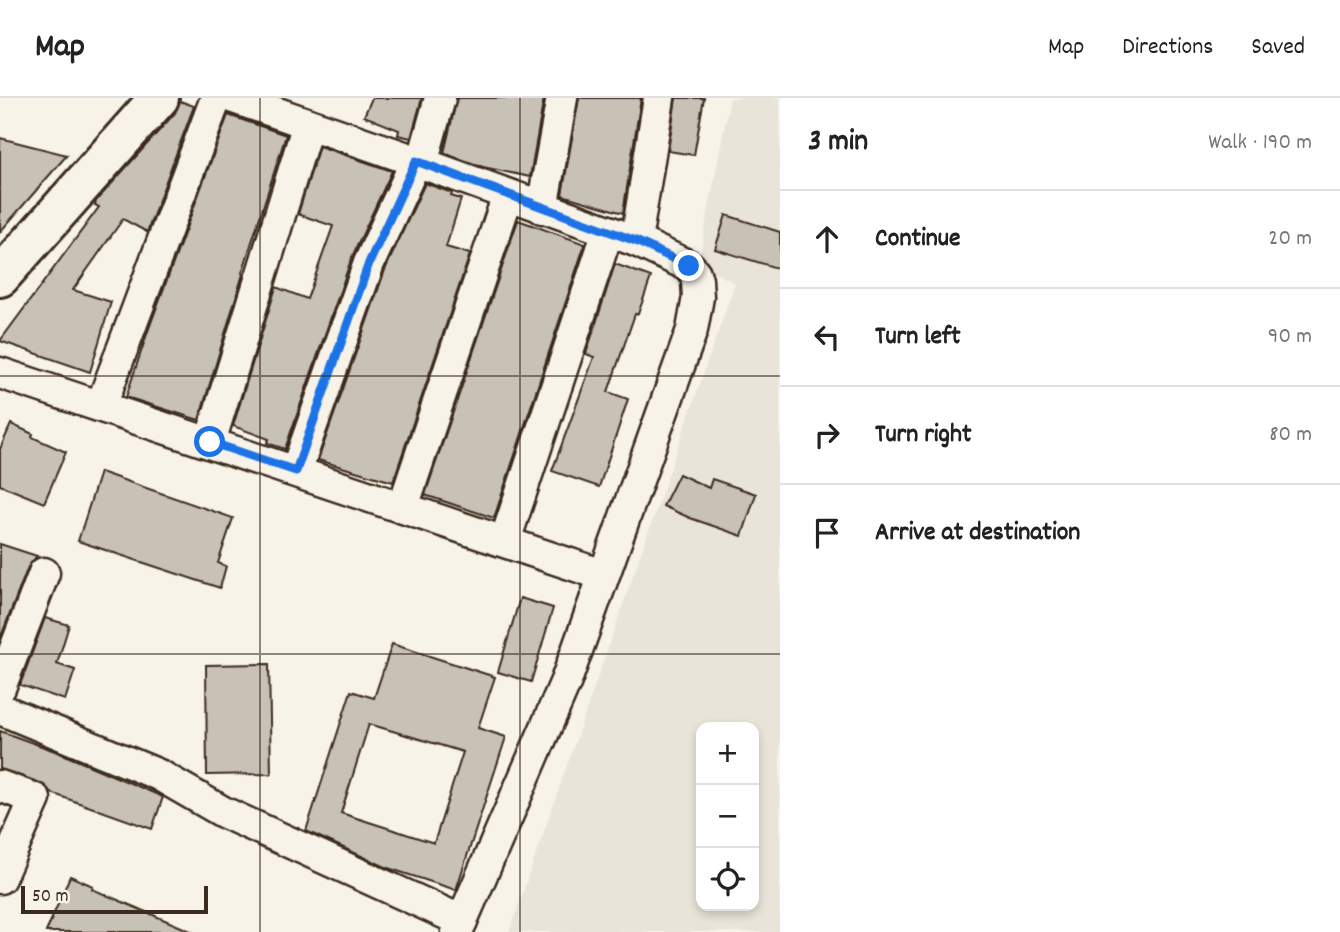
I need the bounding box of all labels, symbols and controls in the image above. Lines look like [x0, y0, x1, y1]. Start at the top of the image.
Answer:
text: Map [35, 25, 85, 72]
text: Map [1048, 31, 1084, 65]
text: Directions [1122, 31, 1213, 65]
text: Saved [1251, 31, 1305, 65]
text: 3 min [808, 122, 868, 165]
text: Walk · 190 m [1208, 127, 1312, 160]
icon: ahead [808, 220, 846, 258]
text: Continue [875, 221, 960, 258]
text: 20 m [1268, 223, 1312, 256]
route end [673, 250, 704, 281]
icon: left [808, 318, 846, 356]
text: Turn left [875, 319, 961, 356]
text: 90 m [1268, 321, 1312, 354]
icon: right [808, 416, 846, 454]
text: Turn right [875, 417, 972, 454]
text: 80 m [1269, 419, 1312, 452]
route start [194, 426, 225, 457]
icon: arrive [808, 514, 846, 552]
text: Arrive at destination [875, 515, 1080, 552]
map controls [696, 722, 759, 911]
button: + [696, 722, 759, 785]
button: − [696, 785, 759, 848]
button: locate [696, 848, 759, 911]
scale bar [21, 883, 208, 915]
text: 50 m [32, 884, 69, 911]

